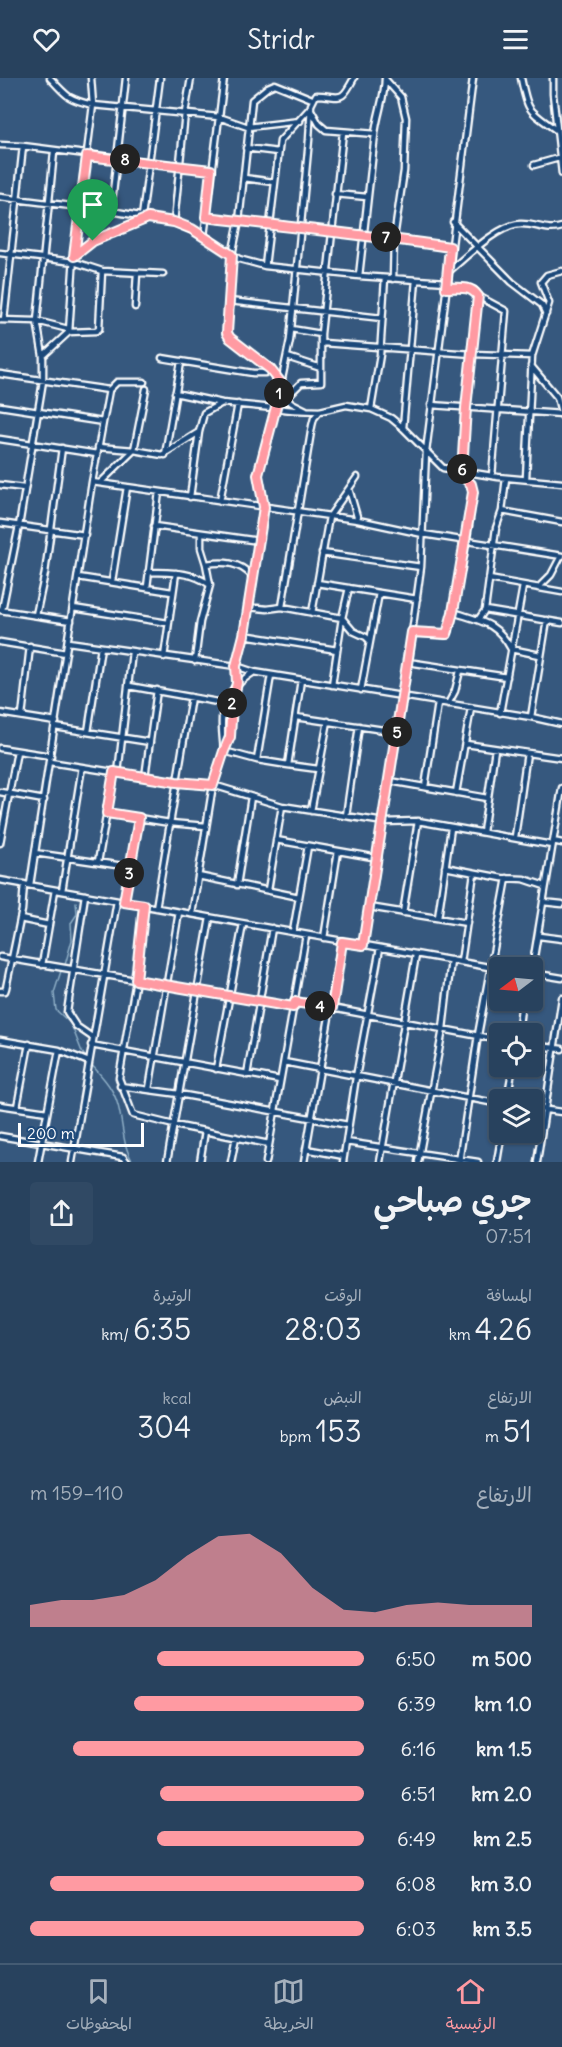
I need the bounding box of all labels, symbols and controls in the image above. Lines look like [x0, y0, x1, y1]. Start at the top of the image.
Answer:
text: Stridr [247, 22, 315, 56]
icon: heart [30, 23, 63, 56]
icon: menu [499, 23, 532, 56]
pin: 8 [110, 144, 140, 174]
text: 8 [120, 149, 130, 169]
pin [67, 179, 118, 241]
icon: arrive [76, 188, 109, 221]
pin: 7 [371, 222, 401, 252]
text: 7 [382, 227, 390, 247]
pin: 1 [264, 378, 294, 408]
text: 1 [276, 383, 282, 403]
pin: 6 [447, 454, 477, 484]
text: 6 [457, 459, 467, 479]
pin: 2 [217, 688, 247, 718]
text: 2 [228, 693, 236, 713]
pin: 5 [382, 717, 412, 747]
text: 5 [392, 722, 402, 742]
pin: 3 [114, 858, 144, 888]
text: 3 [124, 863, 134, 883]
north arrow [489, 957, 543, 1011]
map controls [489, 957, 543, 1143]
pin: 4 [305, 991, 335, 1021]
text: 4 [315, 996, 325, 1016]
button: locate [489, 1023, 543, 1077]
button: layers [489, 1089, 543, 1143]
scale bar [18, 1120, 144, 1148]
text: 200 m [27, 1123, 75, 1143]
text: جري صباحي [373, 1179, 532, 1221]
button: share [30, 1182, 93, 1245]
text: 07:51 [485, 1223, 532, 1248]
text: الوتيرة [153, 1285, 191, 1305]
text: الوقت [324, 1285, 362, 1305]
text: المسافة [486, 1285, 532, 1305]
text: 6:35 [133, 1310, 191, 1348]
text: 28:03 [284, 1310, 362, 1348]
text: 4.26 [475, 1310, 532, 1348]
text: /km [101, 1324, 133, 1344]
text: km [449, 1324, 475, 1344]
text: النبض [323, 1387, 362, 1407]
text: الارتفاع [487, 1387, 532, 1407]
text: kcal [163, 1388, 191, 1408]
text: 304 [137, 1408, 191, 1446]
text: 153 [315, 1412, 362, 1450]
text: 51 [503, 1412, 532, 1450]
text: bpm [280, 1426, 315, 1446]
text: m [485, 1426, 503, 1446]
text: 110–159 m [30, 1480, 124, 1505]
text: الارتفاع [476, 1482, 532, 1507]
text: 6:50 [395, 1646, 436, 1671]
text: 500 m [472, 1646, 532, 1671]
text: 6:39 [397, 1691, 436, 1716]
text: 1.0 km [474, 1691, 532, 1716]
text: 6:16 [400, 1736, 436, 1761]
text: 1.5 km [476, 1736, 532, 1761]
text: 6:51 [401, 1781, 436, 1806]
text: 2.0 km [471, 1781, 532, 1806]
text: 6:49 [397, 1826, 436, 1851]
text: 2.5 km [473, 1826, 532, 1851]
text: 6:08 [395, 1871, 436, 1896]
text: 3.0 km [471, 1871, 532, 1896]
text: 6:03 [395, 1916, 436, 1941]
text: 3.5 km [472, 1916, 532, 1941]
tab: المحفوظات [66, 1975, 132, 2038]
tab: الخريطة [264, 1975, 314, 2038]
tab: الرئيسية [446, 1975, 496, 2038]

